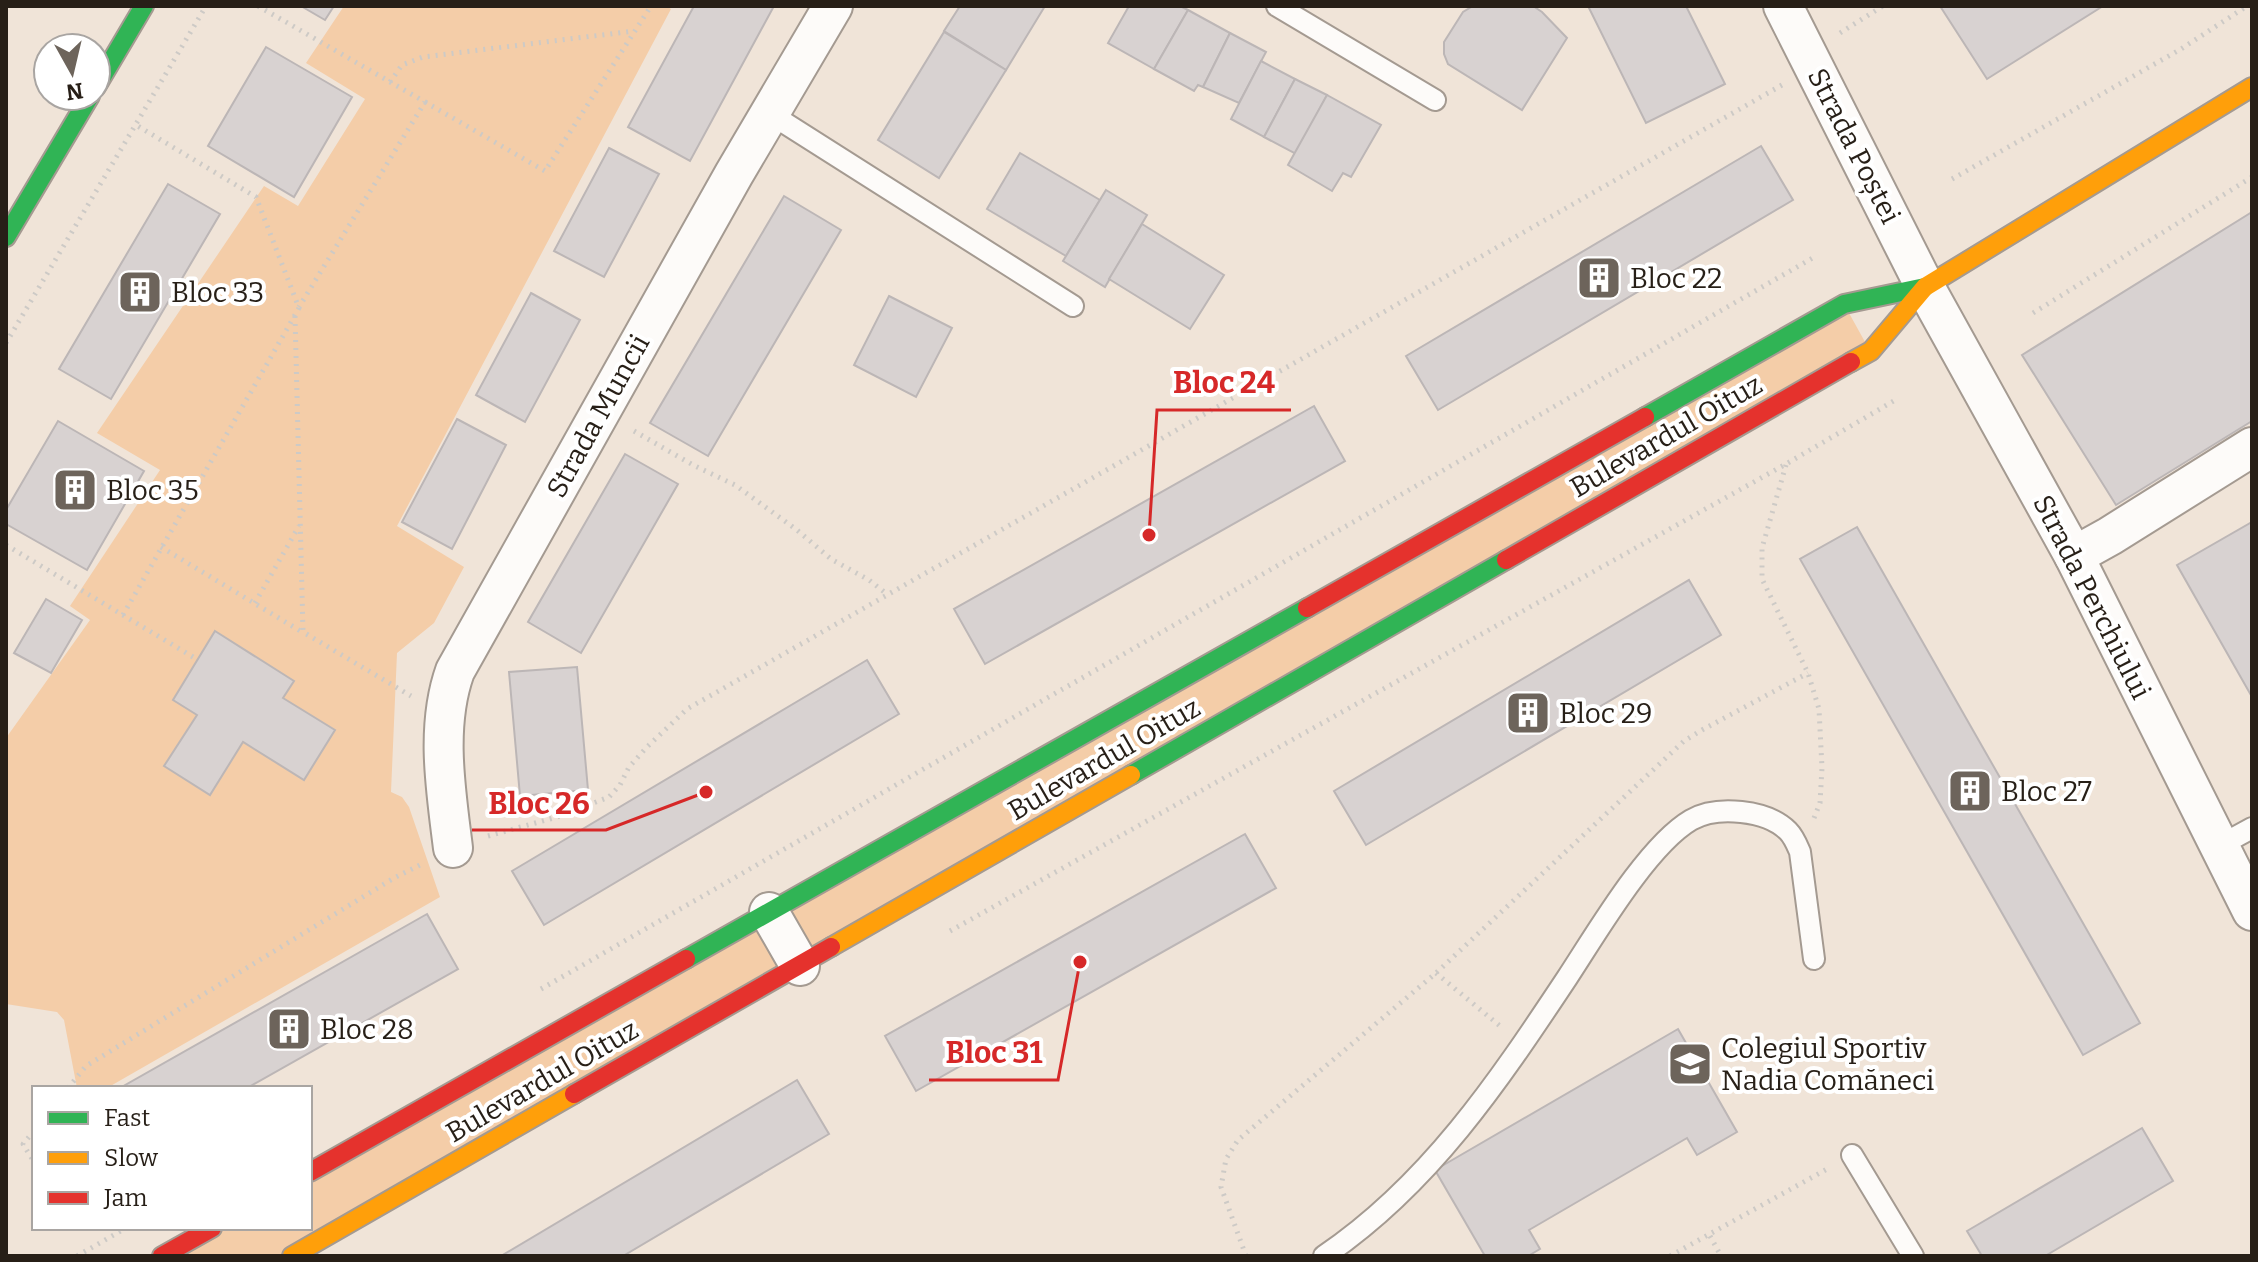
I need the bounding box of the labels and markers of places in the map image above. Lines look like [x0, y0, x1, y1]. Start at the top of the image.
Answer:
building icon: Bloc 22 [1575, 254, 1623, 302]
place label: Bloc 22 [1630, 262, 1722, 295]
building icon: Bloc 33 [116, 268, 164, 316]
place label: Bloc 33 [171, 276, 264, 309]
callout: Bloc 24 [1157, 356, 1291, 410]
building icon: Bloc 35 [51, 466, 99, 514]
place label: Bloc 35 [106, 474, 199, 507]
building icon: Bloc 29 [1504, 689, 1552, 737]
place label: Bloc 29 [1559, 697, 1652, 730]
building icon: Bloc 27 [1946, 767, 1994, 815]
place label: Bloc 27 [2001, 775, 2092, 808]
callout: Bloc 26 [472, 776, 606, 830]
building icon: Bloc 28 [265, 1005, 313, 1053]
place label: Bloc 28 [320, 1013, 414, 1046]
callout: Bloc 31 [929, 1026, 1058, 1080]
place label: Colegiul Sportiv Nadia Comăneci [1721, 1032, 1934, 1097]
school or university icon: Colegiul Sportiv Nadia Comăneci [1666, 1040, 1714, 1088]

